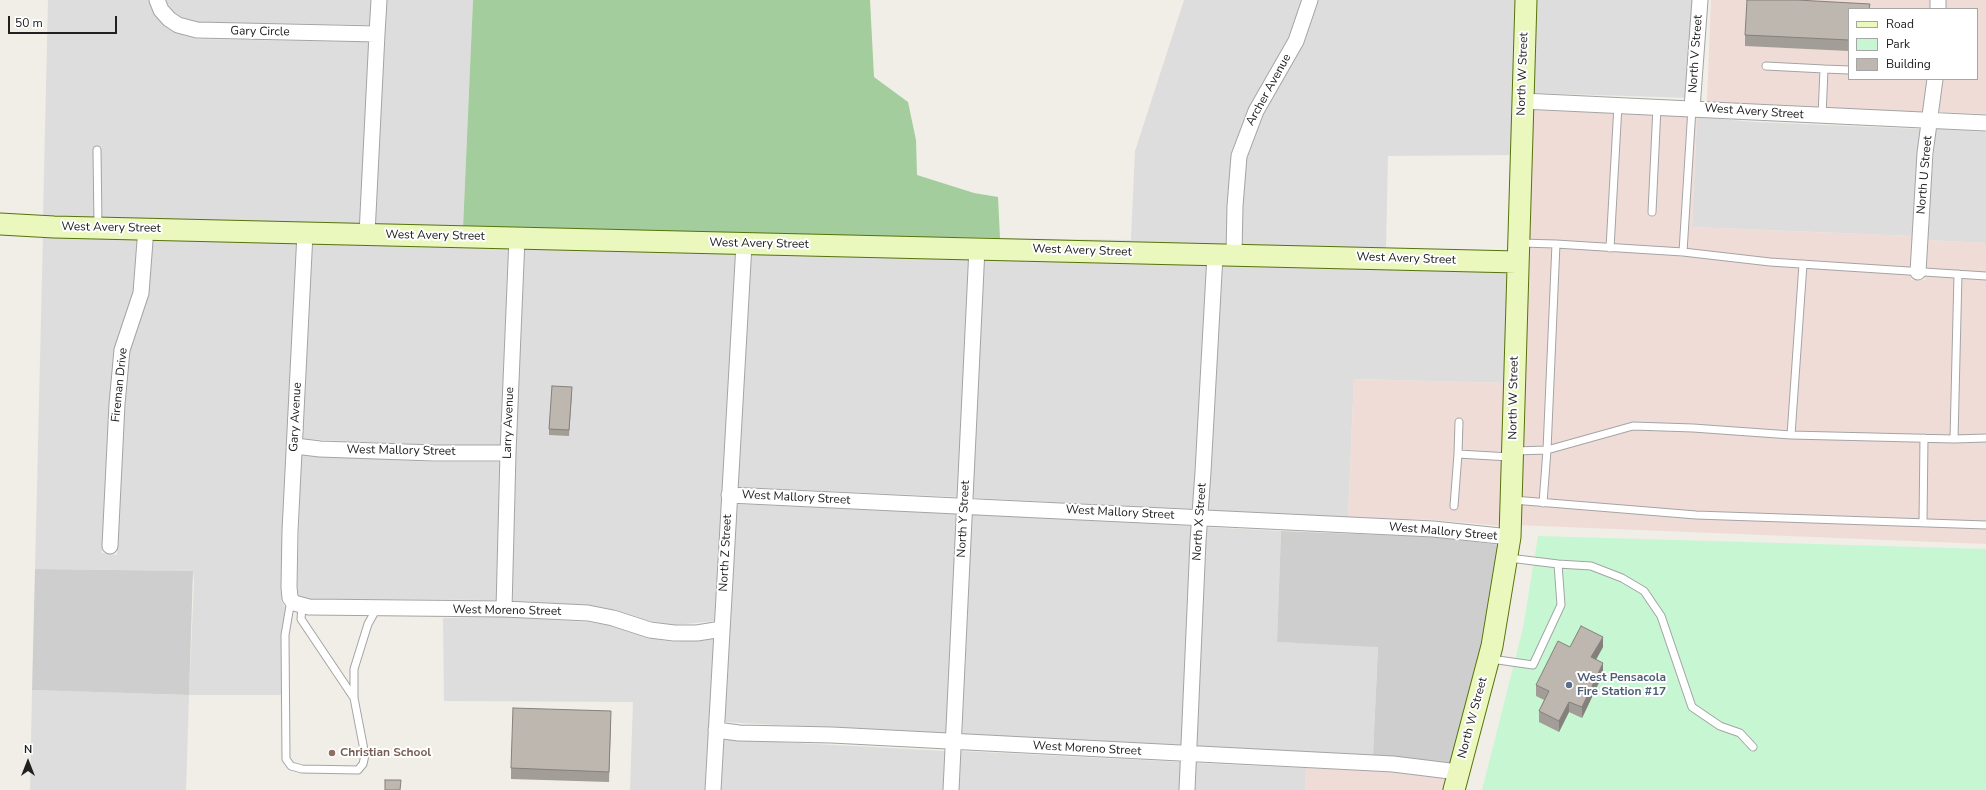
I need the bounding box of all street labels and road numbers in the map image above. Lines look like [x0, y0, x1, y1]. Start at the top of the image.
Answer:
street label: North V Street [1686, 14, 1706, 94]
street label: Gary Circle [230, 24, 290, 40]
street label: North W Street [1514, 32, 1532, 116]
street label: Archer Avenue [1243, 52, 1295, 128]
street label: West Avery Street [1704, 101, 1804, 123]
street label: North U Street [1914, 135, 1936, 215]
street label: West Avery Street [61, 220, 161, 236]
street label: West Avery Street [385, 228, 485, 244]
street label: West Avery Street [709, 236, 809, 252]
street label: West Avery Street [1032, 242, 1132, 260]
street label: West Avery Street [1356, 250, 1456, 268]
street label: Fireman Drive [109, 347, 131, 423]
street label: North W Street [1506, 356, 1522, 440]
street label: Gary Avenue [287, 382, 305, 452]
street label: Larry Avenue [501, 387, 517, 459]
street label: West Mallory Street [346, 443, 456, 459]
street label: North Y Street [955, 480, 973, 558]
street label: North X Street [1190, 483, 1210, 561]
street label: West Mallory Street [741, 488, 851, 508]
street label: West Mallory Street [1065, 503, 1175, 523]
street label: North Z Street [717, 514, 735, 592]
street label: West Mallory Street [1388, 520, 1498, 544]
street label: West Moreno Street [453, 603, 561, 619]
street label: North W Street [1455, 676, 1491, 760]
street label: West Moreno Street [1032, 739, 1142, 759]

